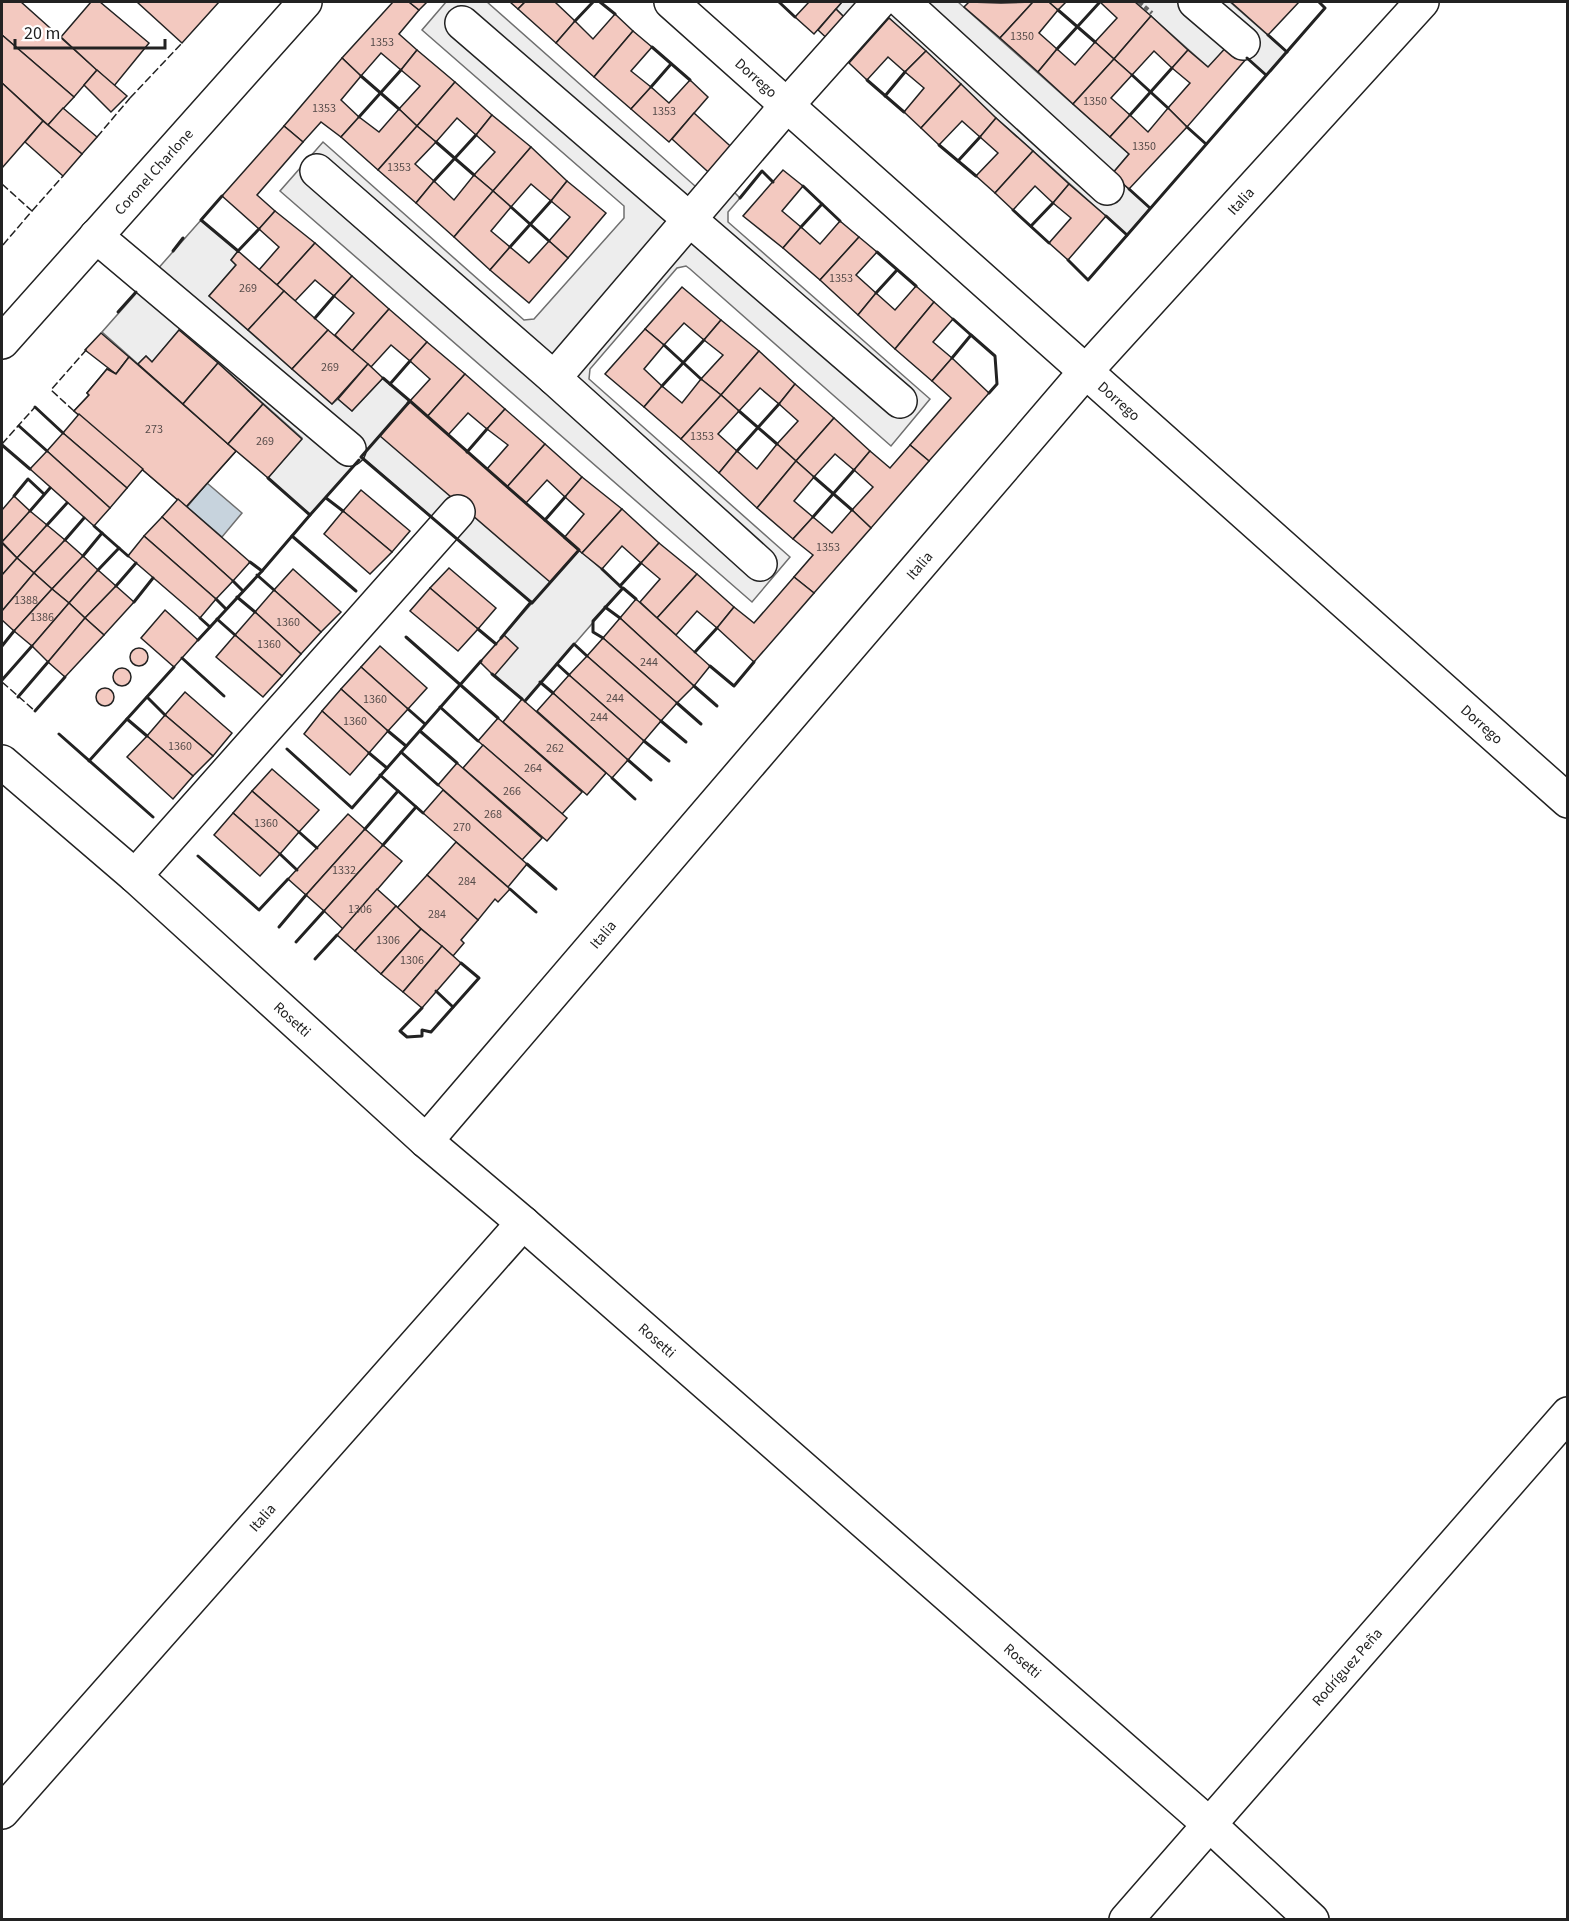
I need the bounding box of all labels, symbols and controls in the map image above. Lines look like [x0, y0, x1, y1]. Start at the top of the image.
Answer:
scale bar [15, 12, 165, 50]
text: 20 m [24, 21, 60, 46]
house number: 1350 [1010, 28, 1034, 45]
house number: 1353 [370, 34, 394, 51]
street label: Dorrego [730, 54, 782, 103]
house number: 1350 [1083, 93, 1107, 110]
house number: 1353 [312, 100, 336, 117]
house number: 1353 [652, 103, 676, 120]
street label: Coronel Charlone [110, 124, 198, 220]
house number: 1350 [1132, 138, 1156, 155]
house number: 1353 [387, 159, 411, 176]
street label: Italia [1223, 183, 1259, 220]
house number: 1353 [829, 270, 853, 287]
house number: 269 [239, 280, 257, 297]
house number: 269 [321, 359, 339, 376]
street label: Dorrego [1093, 377, 1145, 426]
house number: 273 [145, 421, 163, 438]
house number: 1353 [690, 428, 714, 445]
house number: 269 [256, 433, 274, 450]
house number: 1353 [816, 539, 840, 556]
street label: Italia [901, 547, 938, 585]
house number: 1388 [14, 592, 38, 609]
house number: 1386 [30, 609, 54, 626]
house number: 1360 [276, 614, 300, 631]
house number: 1360 [257, 636, 281, 653]
house number: 244 [640, 654, 658, 671]
house number: 244 [606, 690, 624, 707]
house number: 1360 [363, 691, 387, 708]
street label: Dorrego [1456, 700, 1507, 749]
house number: 244 [590, 709, 608, 726]
house number: 1360 [343, 713, 367, 730]
house number: 1360 [168, 738, 192, 755]
house number: 262 [546, 740, 564, 757]
house number: 264 [524, 760, 542, 777]
house number: 266 [503, 783, 521, 800]
house number: 268 [484, 806, 502, 823]
house number: 1360 [254, 815, 278, 832]
house number: 270 [453, 819, 471, 836]
house number: 1332 [332, 862, 356, 879]
house number: 284 [458, 873, 476, 890]
house number: 1306 [348, 901, 372, 918]
house number: 284 [428, 906, 446, 923]
street label: Italia [585, 916, 622, 954]
house number: 1306 [376, 932, 400, 949]
house number: 1306 [400, 952, 424, 969]
street label: Rosetti [269, 997, 315, 1042]
street label: Rosetti [633, 1319, 680, 1363]
street label: Italia [244, 1499, 281, 1537]
street label: Rodríguez Peña [1307, 1624, 1387, 1711]
street label: Rosetti [999, 1639, 1046, 1683]

